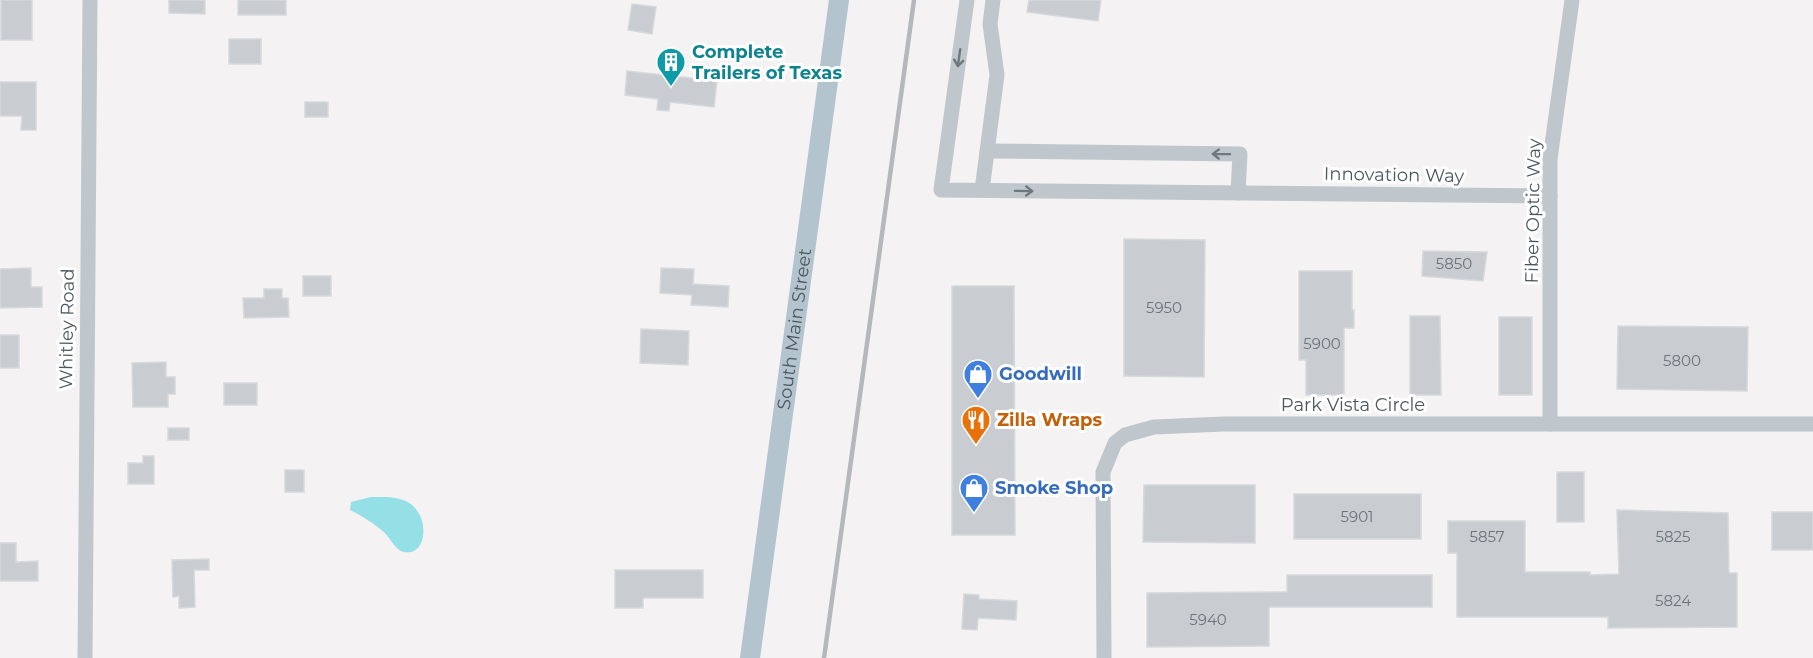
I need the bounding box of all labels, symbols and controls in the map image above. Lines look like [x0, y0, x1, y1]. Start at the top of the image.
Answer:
place label: Complete Trailers of Texas [692, 41, 842, 84]
building icon: Complete Trailers of Texas [655, 46, 687, 88]
one-way arrow [954, 48, 965, 67]
street label: Fiber Optic Way [1521, 138, 1545, 283]
one-way arrow [1211, 148, 1231, 160]
street label: Innovation Way [1324, 163, 1465, 187]
one-way arrow [1014, 185, 1034, 197]
street label: South Main Street [773, 247, 816, 411]
house number: 5850 [1436, 254, 1472, 273]
street label: Whitley Road [55, 268, 79, 390]
house number: 5950 [1146, 298, 1182, 317]
house number: 5900 [1303, 334, 1341, 353]
house number: 5800 [1663, 351, 1701, 370]
shop icon: Goodwill [962, 358, 994, 400]
place label: Goodwill [999, 363, 1082, 385]
street label: Park Vista Circle [1281, 394, 1425, 416]
restaurant icon: Zilla Wraps [960, 404, 992, 446]
place label: Zilla Wraps [997, 409, 1102, 431]
shop icon: Smoke Shop [958, 472, 990, 514]
place label: Smoke Shop [995, 477, 1113, 499]
house number: 5901 [1341, 507, 1373, 526]
house number: 5857 [1469, 527, 1505, 546]
house number: 5825 [1655, 527, 1691, 546]
house number: 5824 [1655, 591, 1691, 610]
house number: 5940 [1189, 610, 1227, 629]

